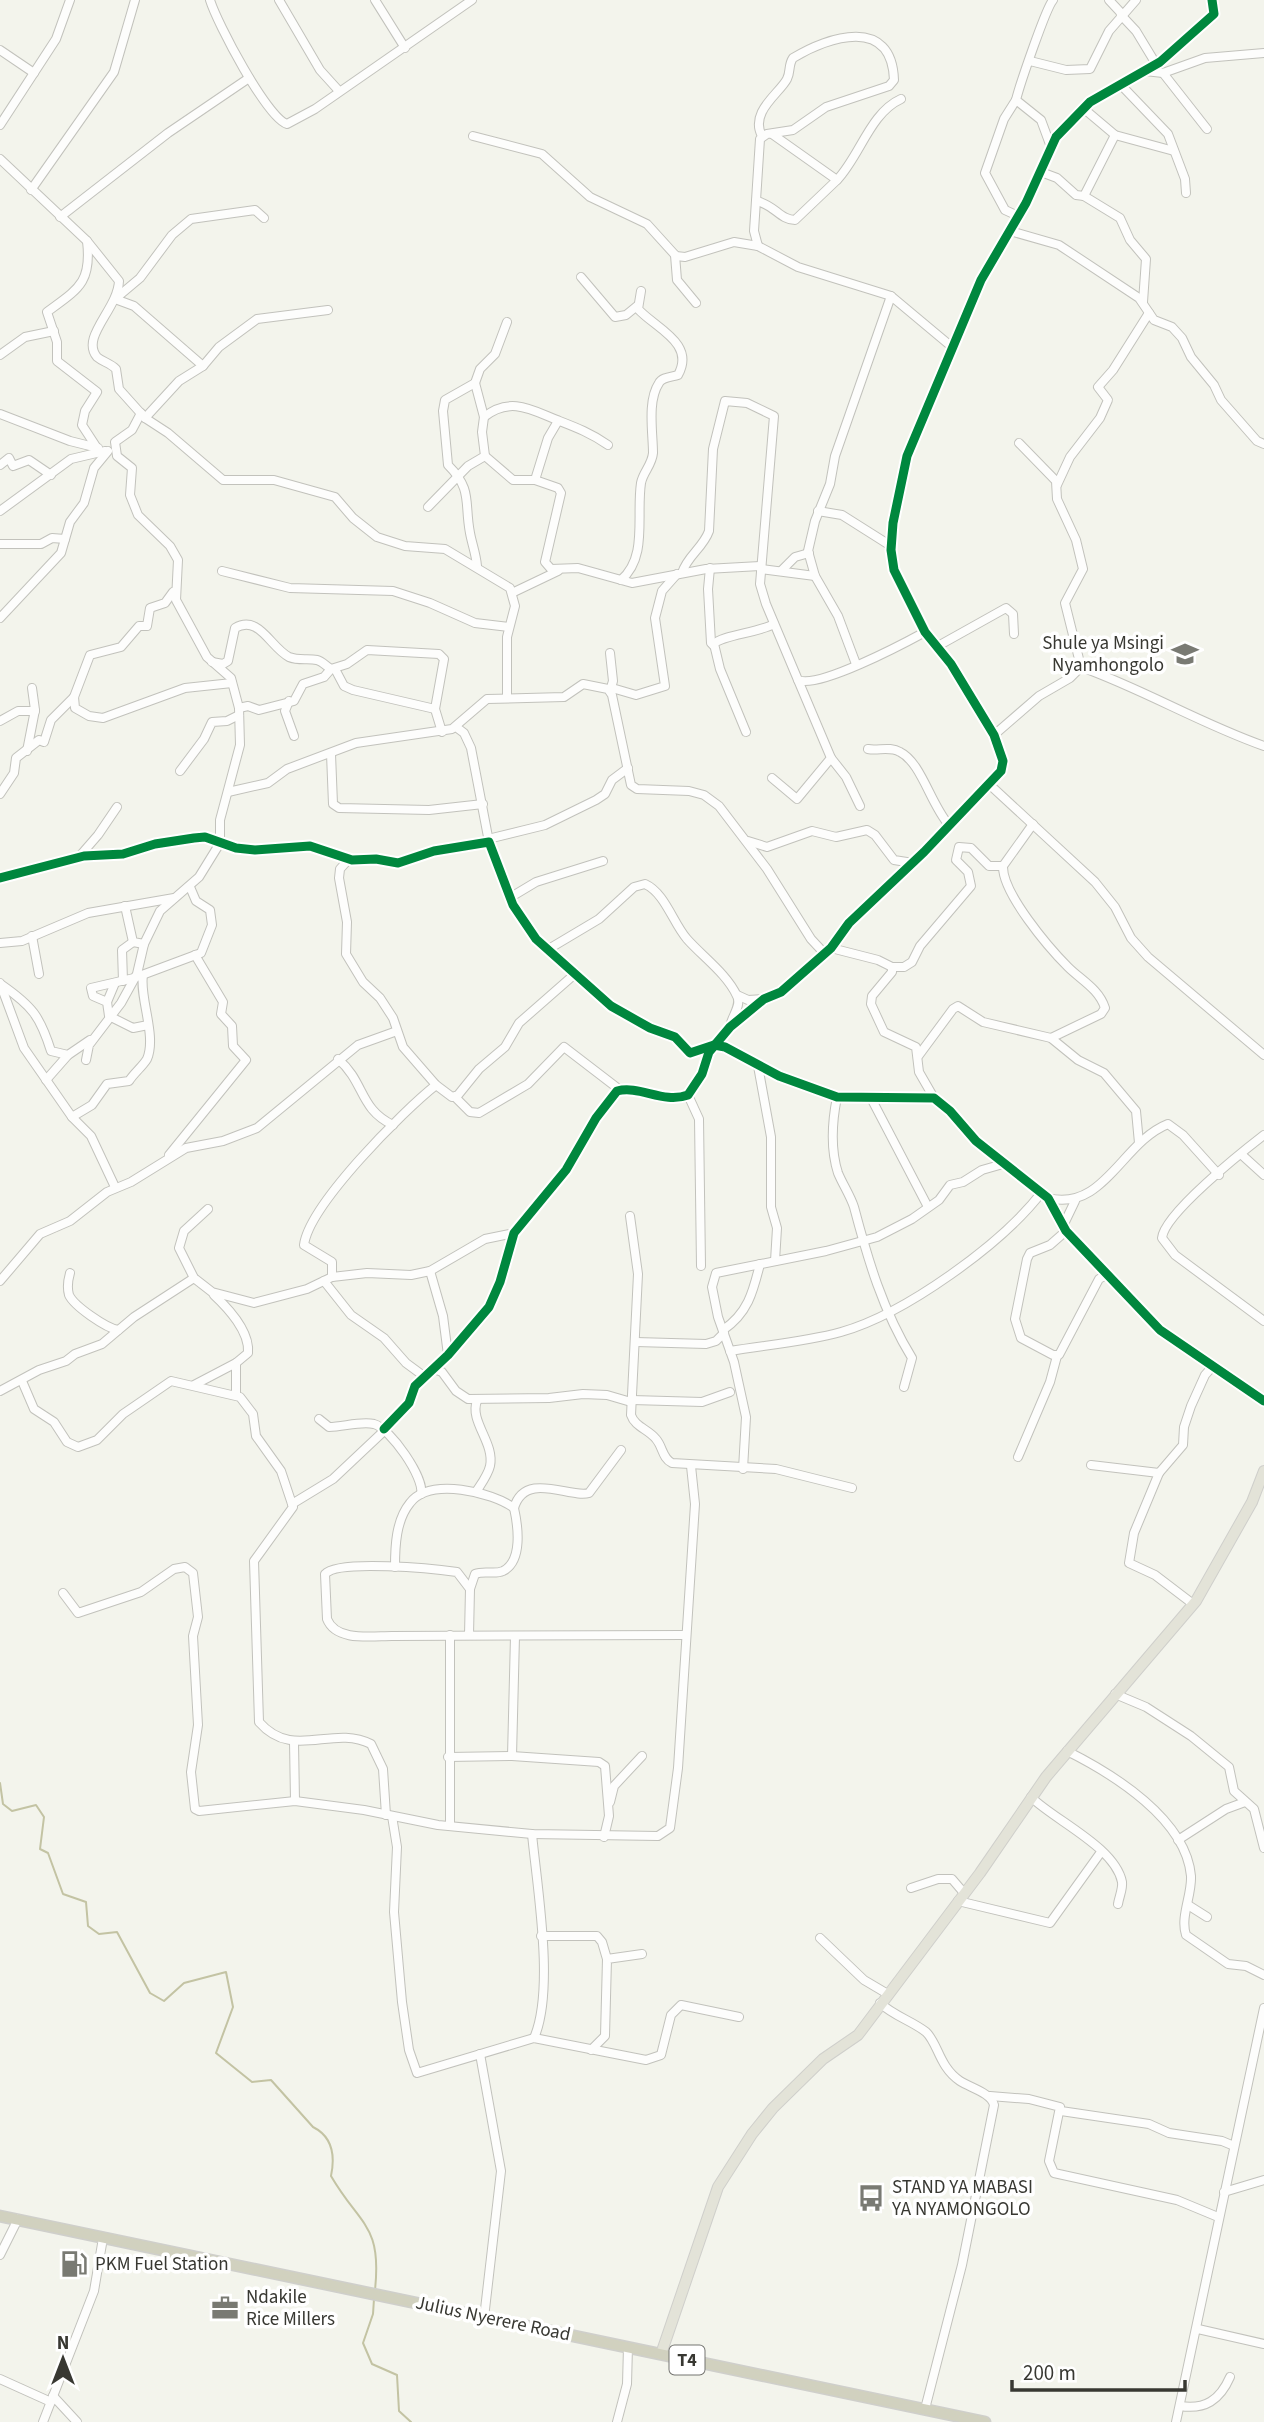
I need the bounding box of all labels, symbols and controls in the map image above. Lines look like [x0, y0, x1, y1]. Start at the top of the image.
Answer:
place label: Shule ya Msingi Nyamhongolo [1042, 630, 1164, 679]
school or university icon: Shule ya Msingi Nyamhongolo [1170, 639, 1200, 669]
place label: STAND YA MABASI YA NYAMONGOLO [891, 2174, 1033, 2223]
bus stop icon: STAND YA MABASI YA NYAMONGOLO [856, 2183, 886, 2213]
fuel station icon: PKM Fuel Station [59, 2249, 89, 2279]
place label: PKM Fuel Station [95, 2251, 229, 2278]
place label: Ndakile Rice Millers [246, 2284, 335, 2333]
street label: Julius Nyerere Road [413, 2289, 573, 2349]
office icon: Ndakile Rice Millers [210, 2293, 240, 2323]
north arrow [28, 2324, 98, 2394]
text: N [57, 2330, 69, 2357]
road number: T4 [670, 2346, 704, 2374]
scale bar [1012, 2348, 1185, 2392]
text: 200 m [1023, 2358, 1076, 2388]

